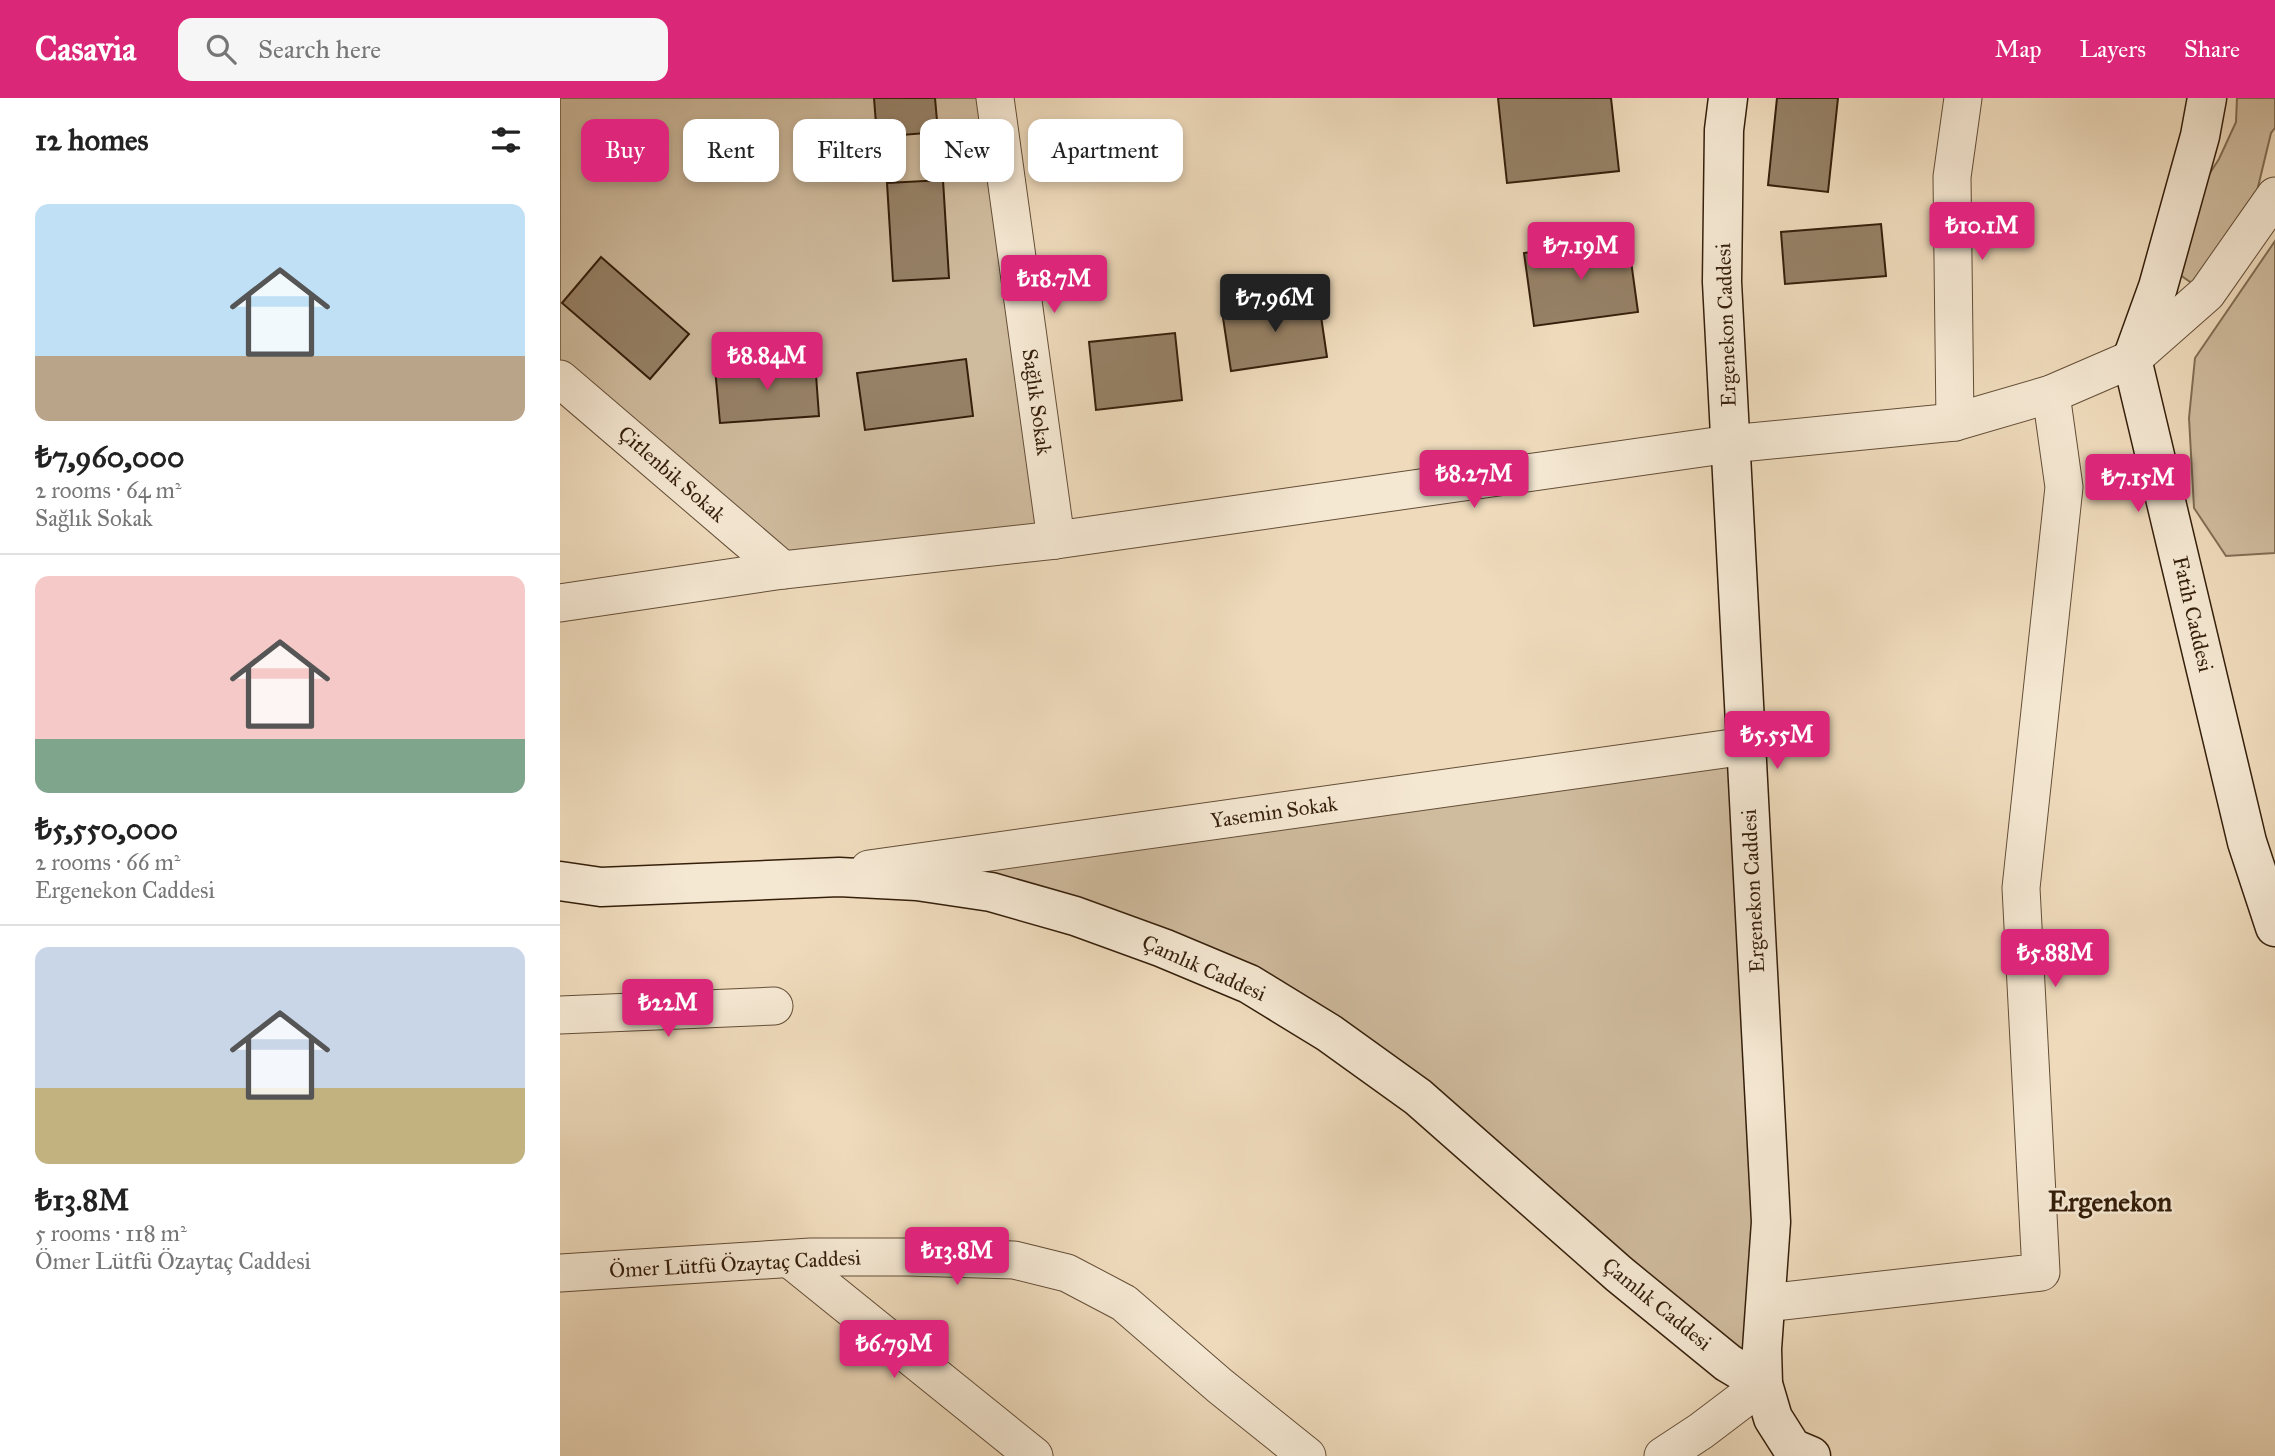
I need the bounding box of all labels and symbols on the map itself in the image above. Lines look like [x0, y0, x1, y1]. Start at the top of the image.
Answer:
pin: ₺10.1M [1925, 202, 2039, 262]
pin: ₺7.19M [1524, 222, 1638, 282]
street label: Ergenekon Caddesi [1710, 242, 1742, 407]
pin: ₺18.7M [997, 256, 1111, 315]
pin: ₺7.96M [1218, 274, 1332, 334]
pin: ₺8.84M [710, 332, 824, 392]
street label: Sağlık Sokak [1017, 347, 1057, 457]
street label: Çitlenbik Sokak [613, 420, 731, 528]
pin: ₺8.27M [1417, 450, 1531, 510]
pin: ₺7.15M [2081, 454, 2195, 514]
street label: Fatih Caddesi [2167, 554, 2219, 675]
pin: ₺5.55M [1720, 712, 1834, 771]
street label: Yasemin Sokak [1209, 790, 1339, 834]
street label: Ergenekon Caddesi [1736, 808, 1770, 974]
street label: Çamlık Caddesi [1138, 929, 1270, 1007]
pin: ₺5.88M [1998, 930, 2112, 989]
pin: ₺22M [627, 979, 709, 1039]
district label: Ergenekon [2048, 1184, 2172, 1219]
pin: ₺13.8M [900, 1228, 1014, 1287]
street label: Ömer Lütfü Özaytaç Caddesi [609, 1244, 862, 1284]
street label: Çamlık Caddesi [1597, 1252, 1717, 1356]
pin: ₺6.79M [837, 1320, 951, 1380]

